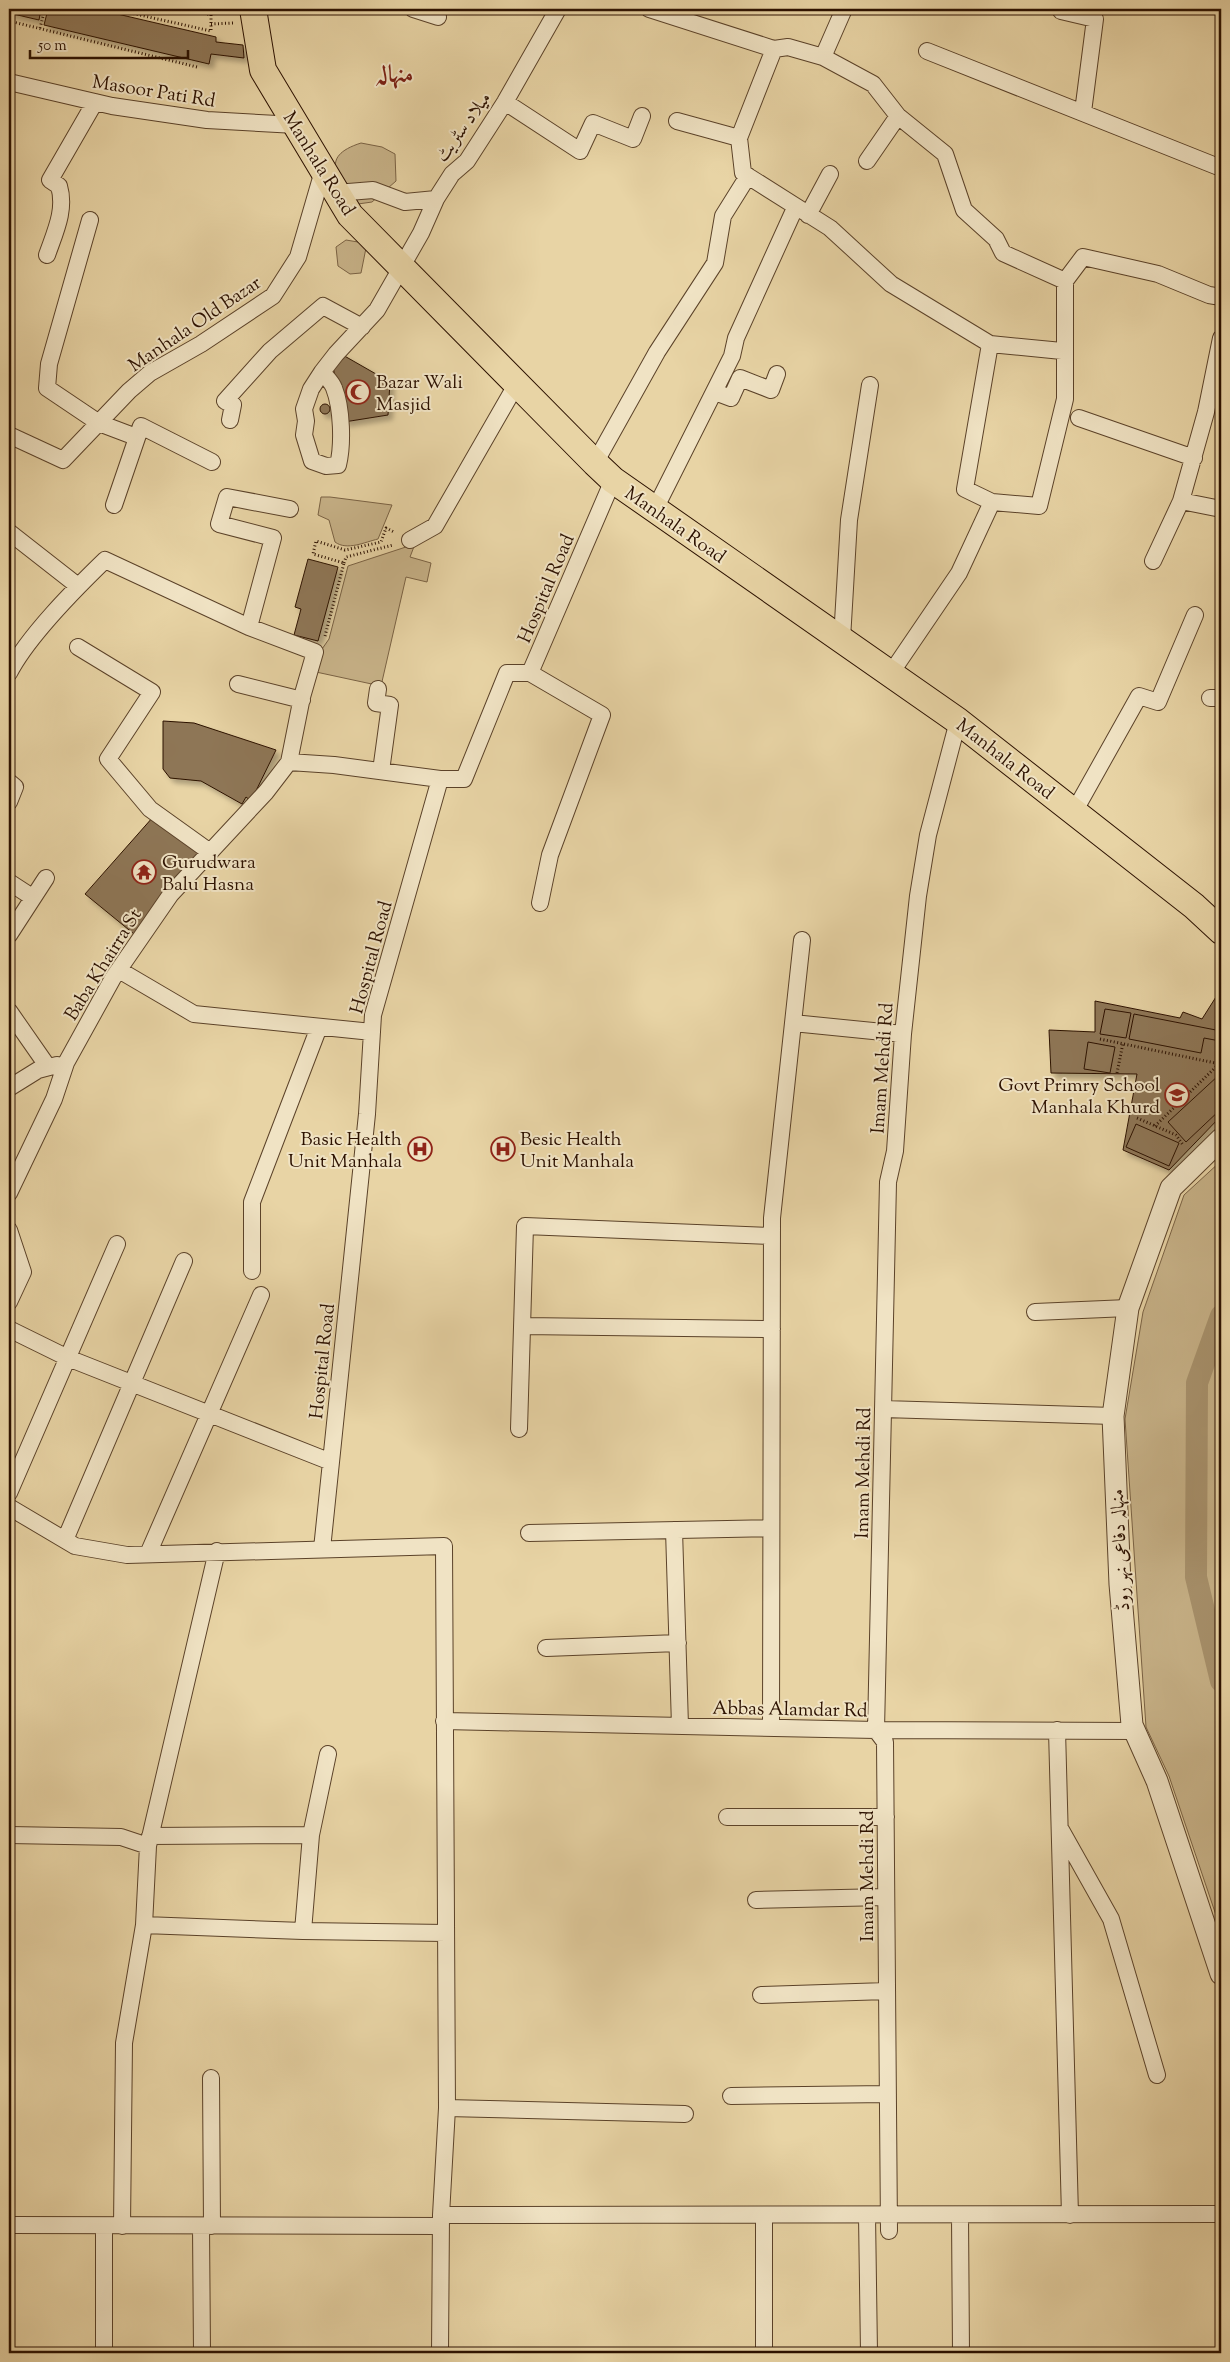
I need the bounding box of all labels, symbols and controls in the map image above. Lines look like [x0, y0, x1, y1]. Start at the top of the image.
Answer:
scale bar [30, 28, 188, 60]
text: 50 m [37, 36, 67, 57]
district label: منہالہ [375, 59, 413, 93]
street label: Masoor Pati Rd [90, 69, 217, 116]
street label: میلاد سٹریٹ [429, 87, 499, 168]
street label: Manhala Road [275, 107, 361, 222]
street label: Manhala Old Bazar [124, 271, 267, 380]
place label: Bazar Wali Masjid [376, 370, 463, 419]
mosque icon: Bazar Wali Masjid [345, 379, 371, 405]
street label: Manhala Road [618, 481, 731, 571]
street label: Hospital Road [512, 530, 583, 648]
street label: Manhala Road [950, 713, 1060, 807]
place label: Gurudwara Balu Hasna [162, 850, 256, 899]
temple icon: Gurudwara Balu Hasna [131, 859, 157, 885]
street label: Hospital Road [344, 898, 401, 1017]
street label: Baba Khairra St [59, 904, 150, 1027]
street label: Imam Mehdi Rd [865, 1001, 902, 1135]
place label: Govt Primry School Manhala Khurd [998, 1073, 1160, 1122]
school or university icon: Govt Primry School Manhala Khurd [1164, 1082, 1190, 1108]
place label: Basic Health Unit Manhala [288, 1127, 402, 1176]
place label: Besic Health Unit Manhala [520, 1127, 634, 1176]
hospital icon: Basic Health Unit Manhala [407, 1136, 433, 1162]
hospital icon: Besic Health Unit Manhala [490, 1136, 516, 1162]
street label: Hospital Road [304, 1302, 343, 1420]
street label: Imam Mehdi Rd [850, 1407, 879, 1539]
street label: منہالہ دفاعی نہر روڈ [1105, 1488, 1138, 1612]
street label: Abbas Alamdar Rd [712, 1696, 868, 1725]
street label: Imam Mehdi Rd [855, 1810, 882, 1942]

